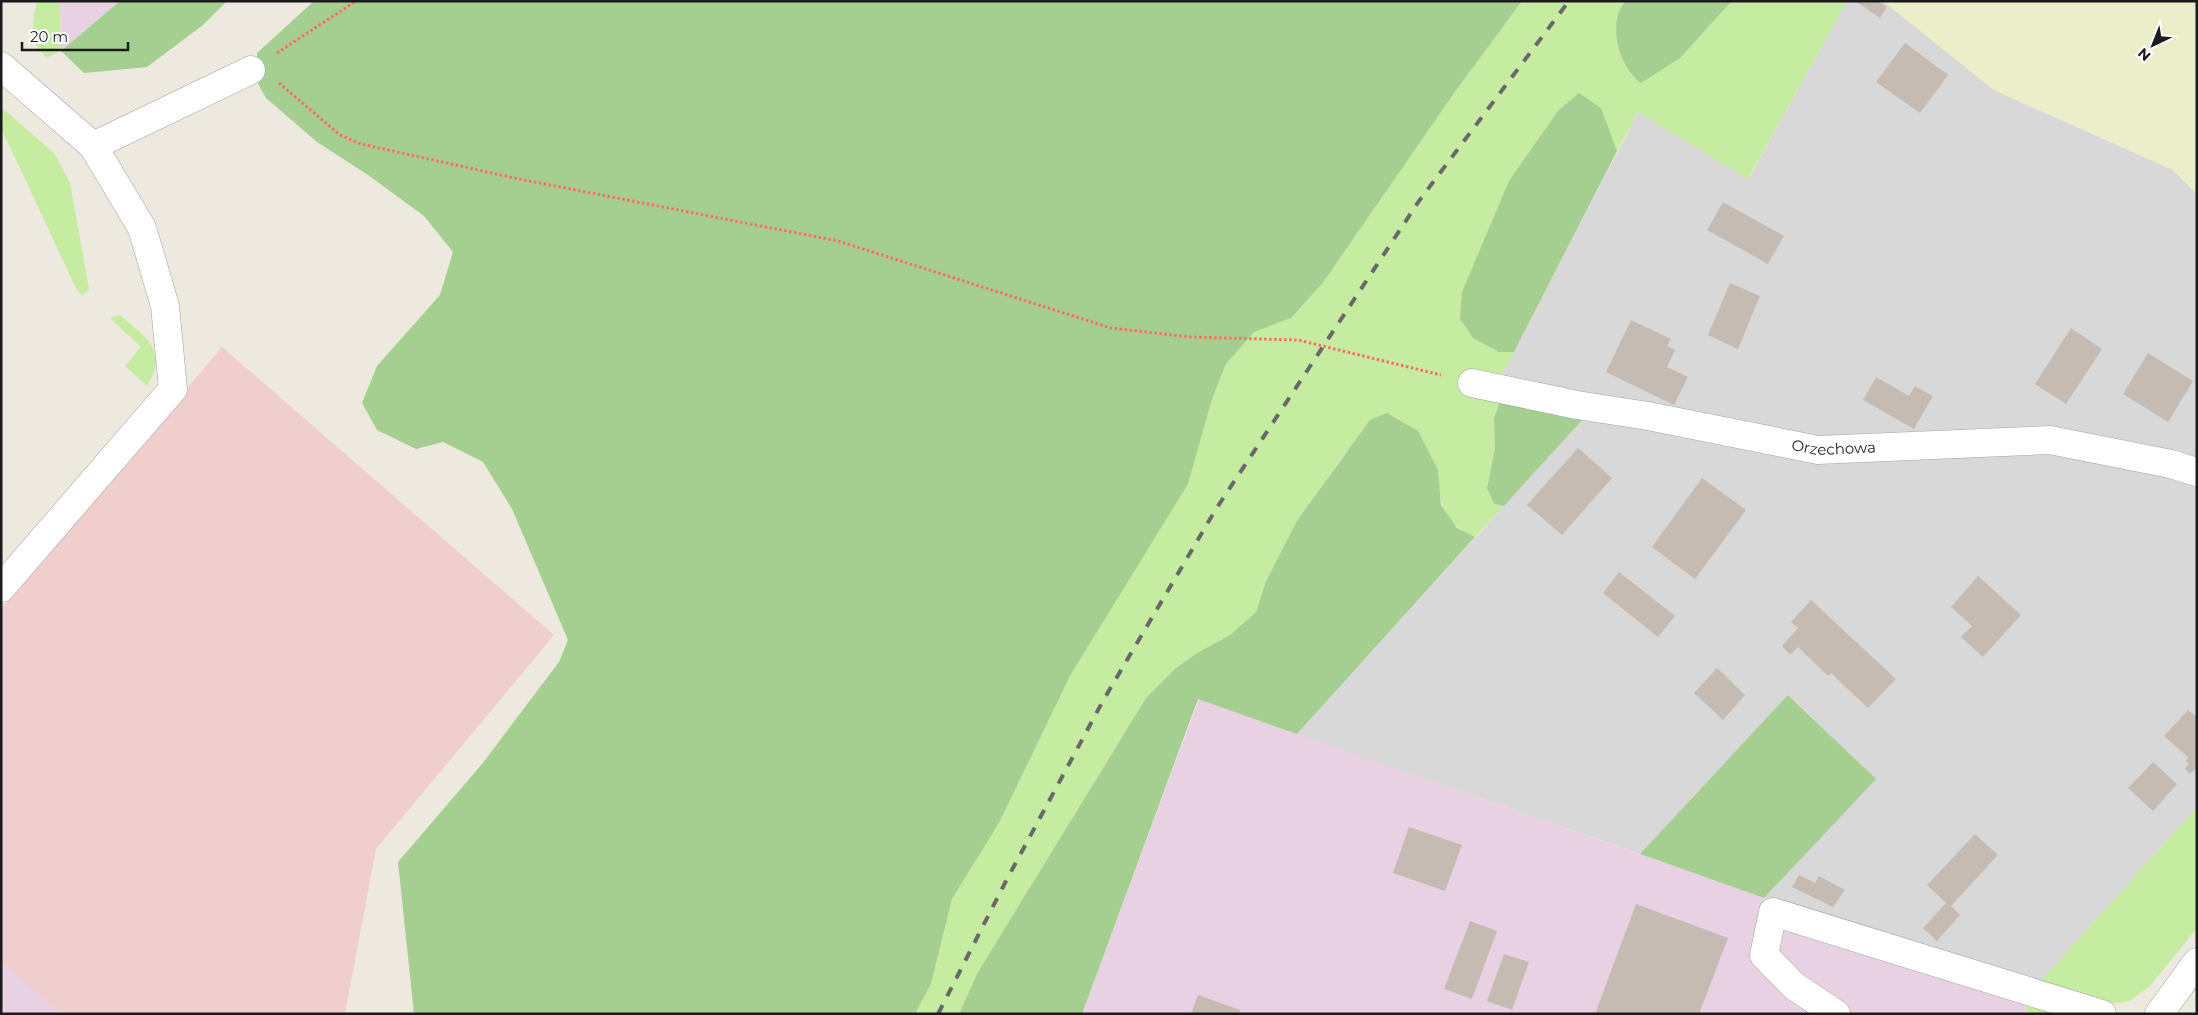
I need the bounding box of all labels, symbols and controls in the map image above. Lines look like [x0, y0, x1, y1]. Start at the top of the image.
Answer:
scale bar [22, 20, 129, 52]
north arrow [2128, 20, 2178, 70]
text: 20 m [30, 27, 68, 46]
text: N [2134, 44, 2154, 65]
street label: Orzechowa [1790, 435, 1876, 459]

